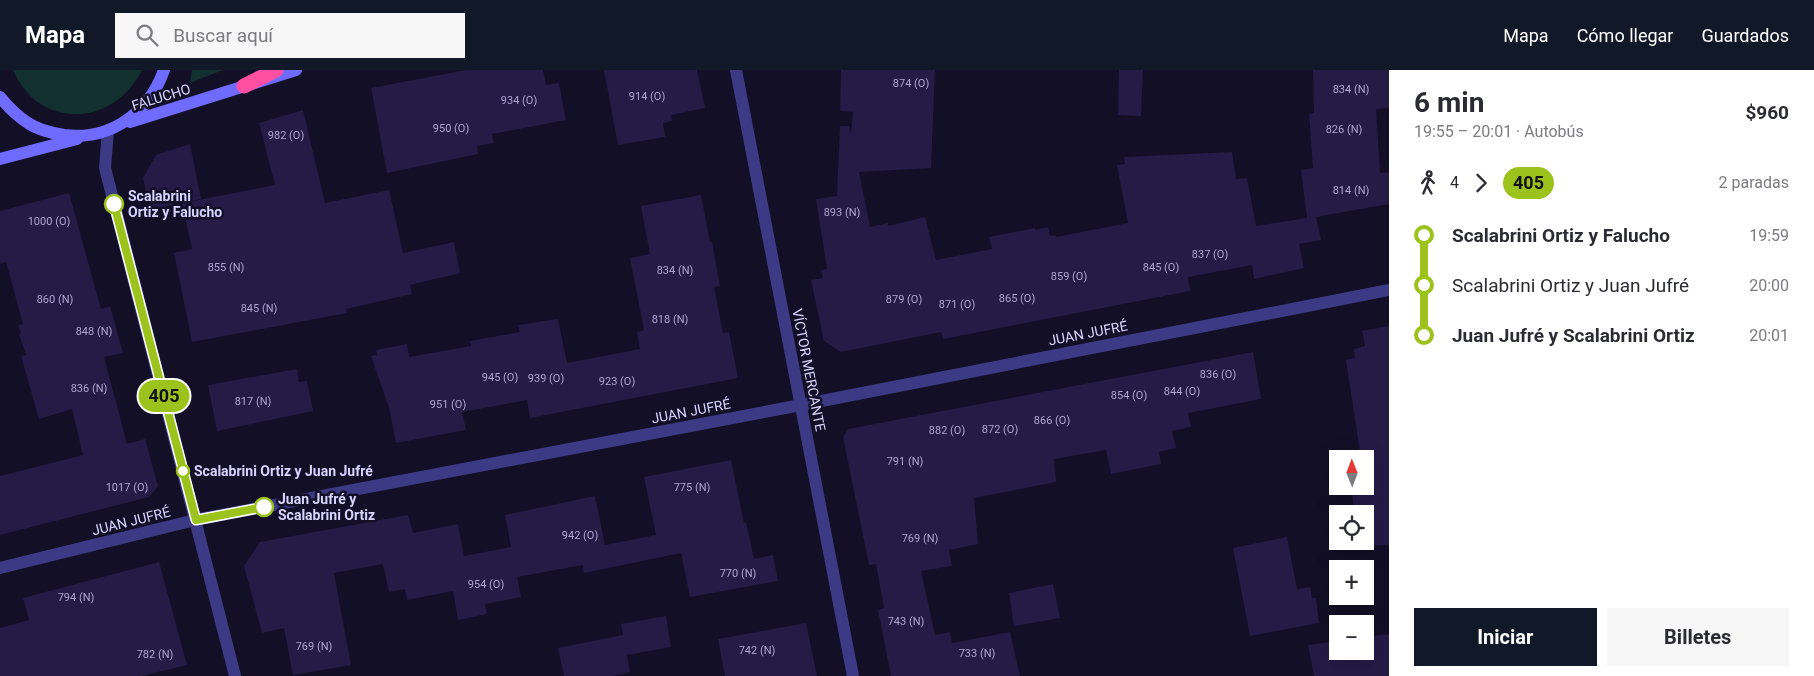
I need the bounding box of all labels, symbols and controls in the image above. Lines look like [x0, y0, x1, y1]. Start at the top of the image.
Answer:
search box [115, 13, 465, 58]
text: Mapa [25, 21, 85, 49]
icon: search [133, 21, 161, 49]
text: Buscar aquí [173, 24, 273, 47]
text: Mapa [1503, 25, 1549, 46]
text: Cómo llegar [1577, 25, 1673, 46]
text: Guardados [1701, 25, 1789, 46]
house number: 874 (O) [893, 77, 929, 90]
street label: FALUCHO [130, 80, 192, 114]
house number: 834 (N) [1333, 83, 1370, 96]
text: 6 min [1414, 86, 1484, 119]
house number: 914 (O) [629, 90, 665, 103]
house number: 934 (O) [501, 94, 537, 107]
text: $960 [1745, 101, 1789, 124]
house number: 950 (O) [433, 122, 469, 135]
text: 19:55 – 20:01 · Autobús [1414, 122, 1584, 141]
house number: 826 (N) [1326, 123, 1363, 136]
house number: 982 (O) [268, 129, 304, 142]
icon: walk [1414, 169, 1442, 197]
icon: forward [1467, 169, 1495, 197]
text: 405 [1513, 172, 1544, 193]
text: 4 [1450, 173, 1459, 192]
text: 2 paradas [1719, 173, 1789, 192]
house number: 814 (N) [1333, 184, 1370, 197]
place label: Scalabrini Ortiz y Falucho [128, 188, 222, 220]
marker: Scalabrini Ortiz y Falucho [104, 194, 124, 214]
house number: 893 (N) [824, 206, 861, 219]
house number: 1000 (O) [28, 215, 70, 228]
text: Scalabrini Ortiz y Falucho [1452, 224, 1670, 247]
text: 19:59 [1749, 226, 1789, 245]
house number: 837 (O) [1192, 248, 1228, 261]
house number: 855 (N) [208, 261, 245, 274]
house number: 845 (O) [1143, 261, 1179, 274]
house number: 834 (N) [657, 264, 694, 277]
house number: 859 (O) [1051, 270, 1087, 283]
text: Scalabrini Ortiz y Juan Jufré [1452, 274, 1689, 297]
text: 20:00 [1749, 276, 1789, 295]
house number: 865 (O) [999, 292, 1035, 305]
house number: 860 (N) [37, 293, 74, 306]
house number: 879 (O) [886, 293, 922, 306]
house number: 871 (O) [939, 298, 975, 311]
house number: 845 (N) [241, 302, 278, 315]
street label: VÍCTOR MERCANTE [789, 307, 830, 433]
house number: 818 (N) [652, 313, 689, 326]
street label: JUAN JUFRÉ [1047, 316, 1129, 349]
text: Juan Jufré y Scalabrini Ortiz [1452, 324, 1695, 347]
house number: 848 (N) [76, 325, 113, 338]
text: 20:01 [1749, 326, 1789, 345]
house number: 836 (O) [1200, 368, 1236, 381]
house number: 945 (O) [482, 371, 518, 384]
house number: 939 (O) [528, 372, 564, 385]
house number: 923 (O) [599, 375, 635, 388]
line badge: 405 [135, 380, 193, 412]
house number: 836 (N) [71, 382, 108, 395]
text: 405 [149, 385, 179, 406]
house number: 844 (O) [1164, 385, 1200, 398]
house number: 854 (O) [1111, 389, 1147, 402]
street label: JUAN JUFRÉ [650, 394, 732, 427]
house number: 817 (N) [235, 395, 272, 408]
house number: 951 (O) [430, 398, 466, 411]
house number: 866 (O) [1034, 414, 1070, 427]
house number: 872 (O) [982, 423, 1018, 436]
house number: 882 (O) [929, 424, 965, 437]
north arrow [1329, 450, 1374, 495]
map controls [1329, 450, 1374, 660]
house number: 791 (N) [887, 455, 924, 468]
place label: Scalabrini Ortiz y Juan Jufré [194, 463, 373, 479]
marker: Scalabrini Ortiz y Juan Jufré [176, 464, 190, 478]
house number: 1017 (O) [106, 481, 148, 494]
house number: 775 (N) [674, 481, 711, 494]
place label: Juan Jufré y Scalabrini Ortiz [278, 491, 375, 523]
marker: Juan Jufré y Scalabrini Ortiz [254, 497, 274, 517]
street label: JUAN JUFRÉ [90, 503, 172, 538]
button: locate [1329, 505, 1374, 550]
house number: 942 (O) [562, 529, 598, 542]
house number: 769 (N) [902, 532, 939, 545]
button: + [1329, 560, 1374, 605]
house number: 770 (N) [720, 567, 757, 580]
house number: 954 (O) [468, 578, 504, 591]
house number: 794 (N) [58, 591, 95, 604]
button: Iniciar [1414, 608, 1597, 666]
button: Billetes [1607, 608, 1789, 666]
house number: 743 (N) [888, 615, 925, 628]
button: − [1329, 615, 1374, 660]
house number: 769 (N) [296, 640, 333, 653]
house number: 742 (N) [739, 644, 776, 657]
house number: 733 (N) [959, 647, 996, 660]
house number: 782 (N) [137, 648, 174, 661]

